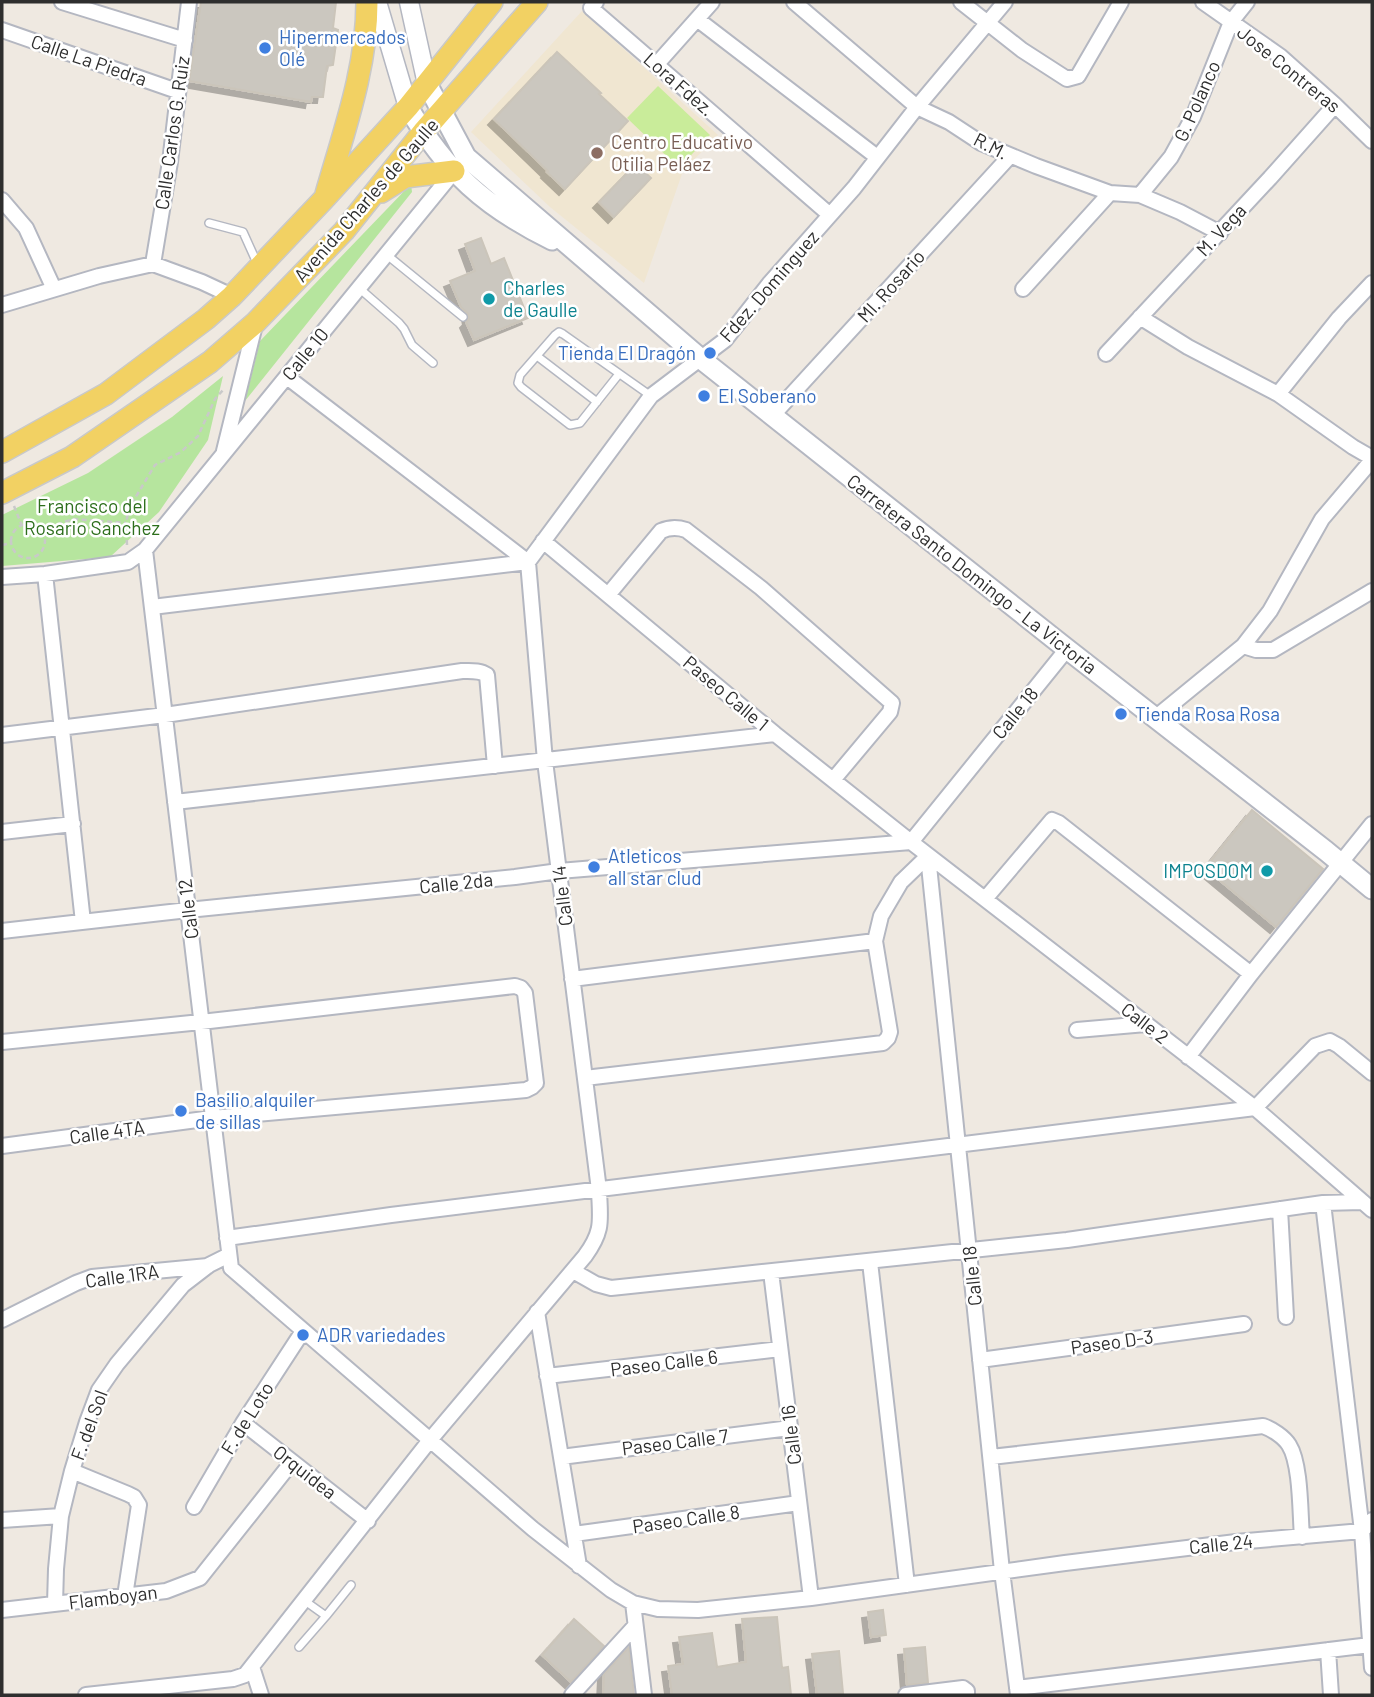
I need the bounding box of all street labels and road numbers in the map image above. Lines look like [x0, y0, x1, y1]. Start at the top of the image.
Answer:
street label: Jose Contreras [1233, 20, 1346, 117]
street label: Calle La Piedra [28, 29, 150, 90]
street label: Lora Fdez. [639, 47, 719, 120]
street label: Calle Carlos G. Ruiz [149, 54, 194, 211]
street label: G. Polanco [1169, 57, 1225, 145]
street label: Avenida Charles de Gaulle [288, 113, 443, 286]
street label: R.M. [970, 127, 1012, 164]
street label: M. Vega [1191, 199, 1251, 261]
street label: Fdez. Dominguez [714, 225, 823, 346]
street label: Ml. Rosario [852, 245, 929, 327]
street label: Calle 10 [276, 323, 333, 385]
street label: Carretera Santo Domingo - La Victoria [843, 469, 1102, 678]
street label: Paseo Calle 1 [679, 650, 774, 735]
street label: Calle 18 [987, 682, 1043, 743]
street label: Calle 14 [546, 864, 577, 928]
street label: Calle 2da [418, 867, 494, 898]
street label: Calle 12 [172, 878, 203, 941]
street label: Calle 2 [1117, 997, 1174, 1048]
street label: Calle 4TA [68, 1115, 146, 1148]
street label: Calle 18 [957, 1245, 986, 1307]
street label: Calle 1RA [84, 1259, 160, 1292]
street label: Paseo D-3 [1069, 1324, 1155, 1359]
street label: Paseo Calle 6 [609, 1345, 719, 1380]
street label: F. de Loto [215, 1377, 278, 1458]
street label: F. del Sol [65, 1387, 112, 1463]
street label: Calle 16 [775, 1404, 806, 1466]
street label: Paseo Calle 7 [620, 1424, 729, 1459]
street label: Orquidea [269, 1440, 342, 1503]
street label: Paseo Calle 8 [631, 1500, 741, 1537]
street label: Calle 24 [1188, 1529, 1254, 1558]
street label: Flamboyan [67, 1580, 159, 1613]

